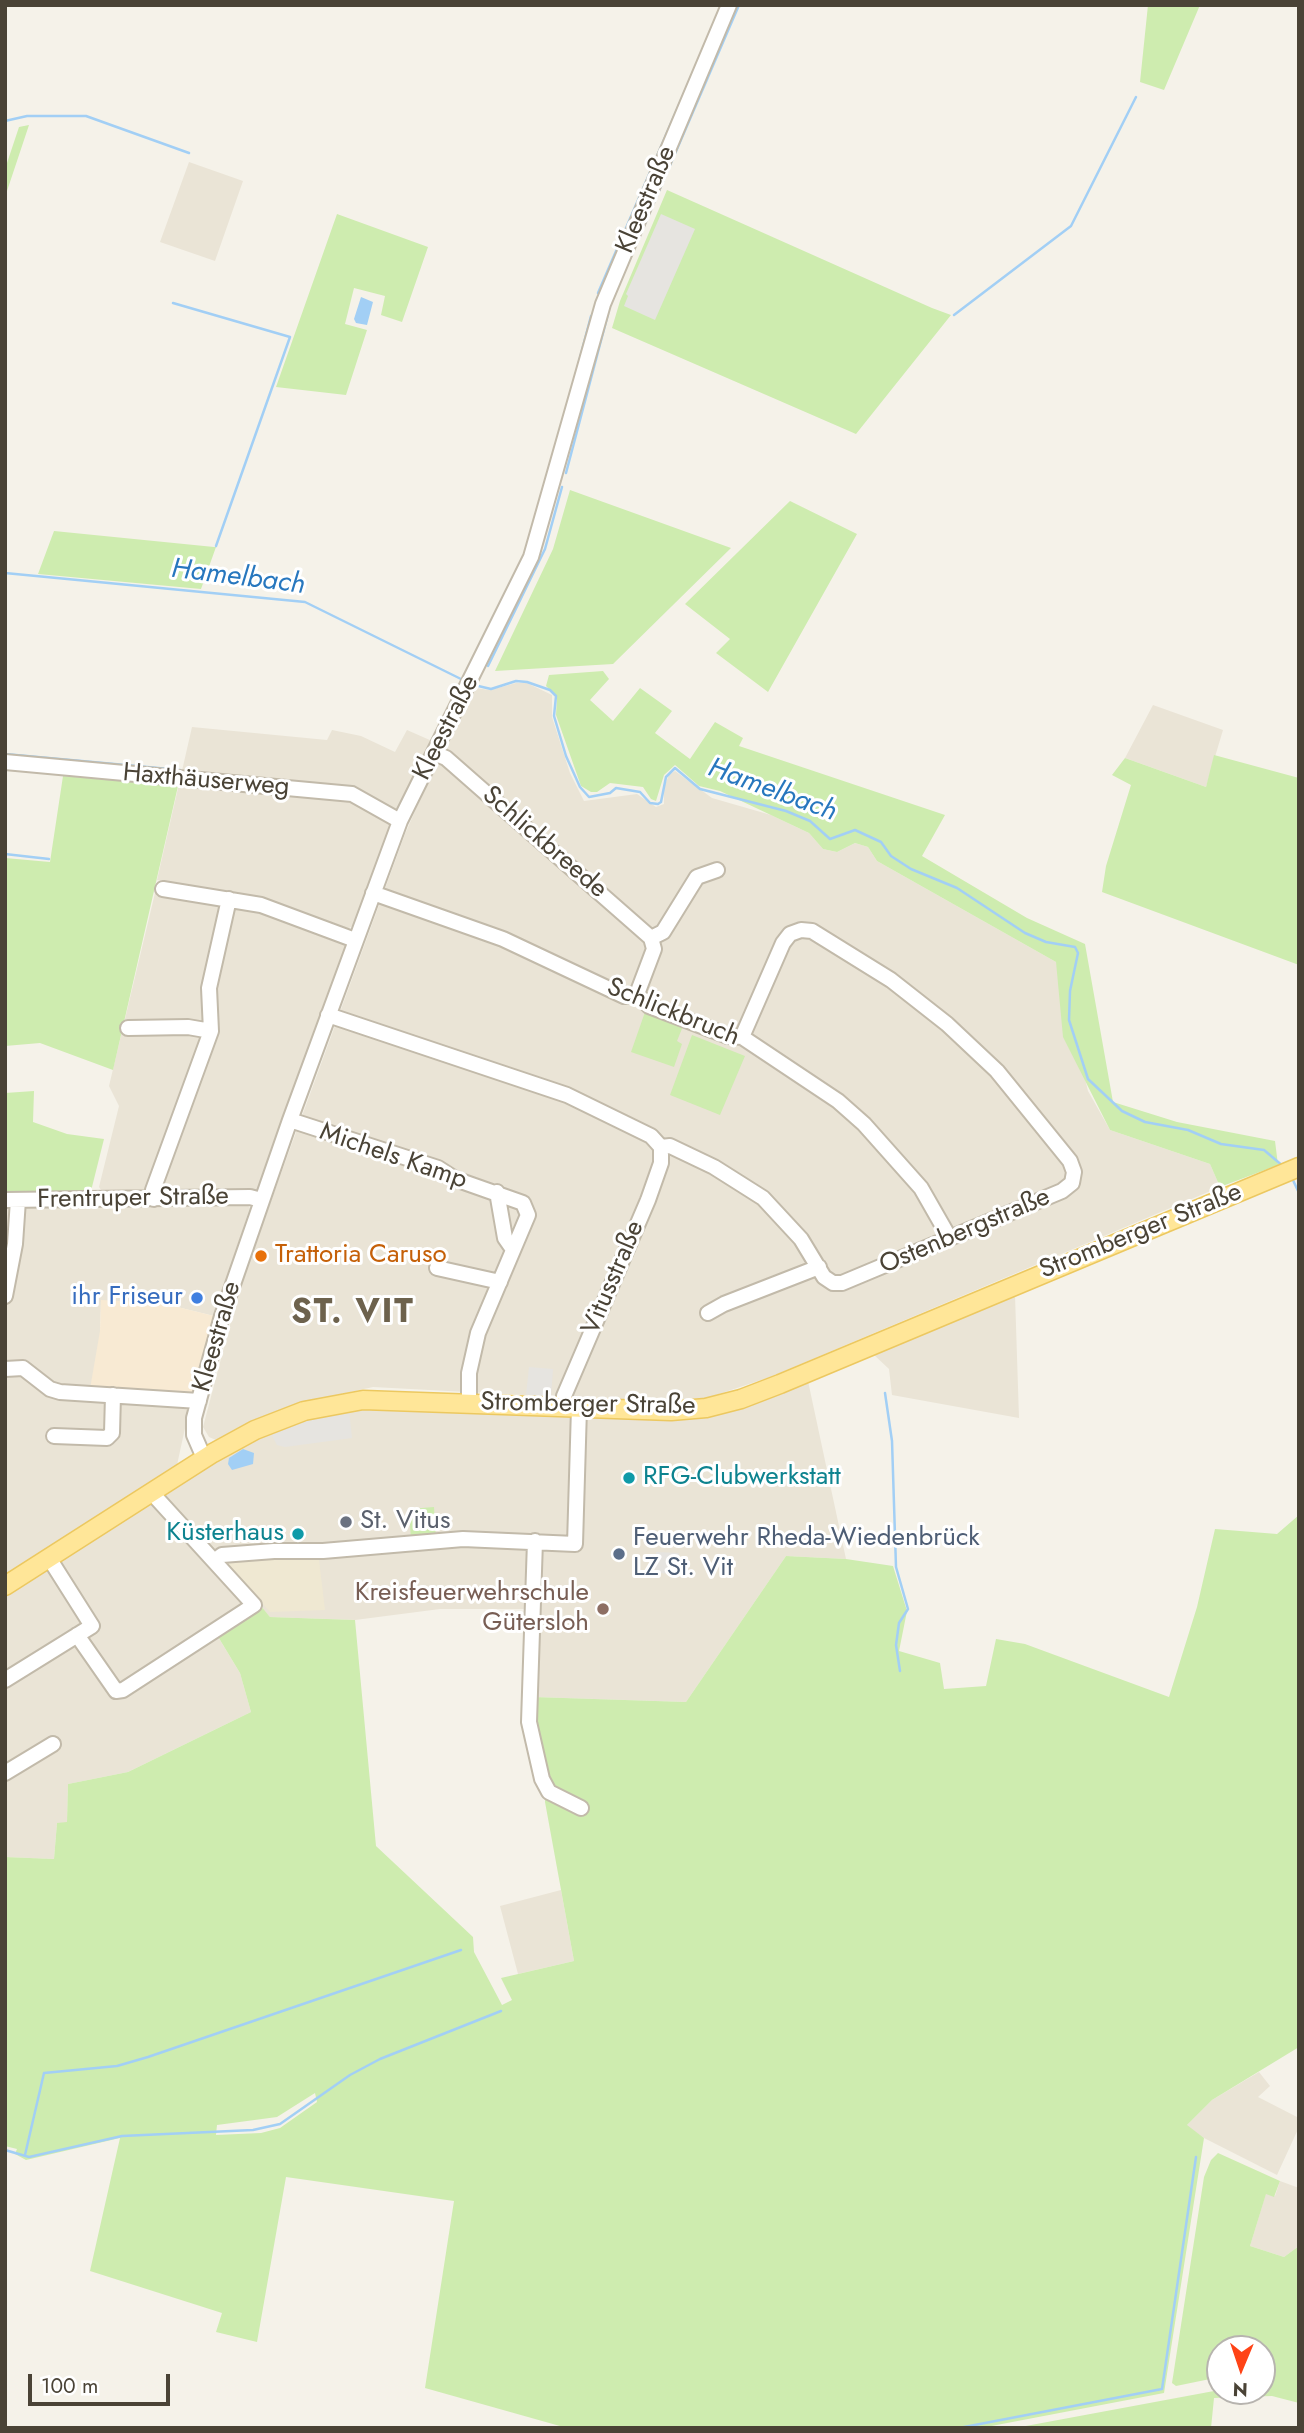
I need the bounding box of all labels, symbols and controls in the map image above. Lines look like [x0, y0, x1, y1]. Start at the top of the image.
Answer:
street label: Kleestraße [610, 142, 684, 258]
water label: Hamelbach [169, 553, 307, 603]
street label: Kleestraße [407, 670, 487, 786]
water label: Hamelbach [703, 752, 841, 830]
street label: Haxthäuserweg [121, 758, 291, 804]
street label: Schlickbreede [475, 780, 613, 906]
street label: Schlickbruch [602, 972, 744, 1054]
street label: Michels Kamp [315, 1117, 471, 1197]
street label: Stromberger Straße [1035, 1177, 1247, 1287]
street label: Frentruper Straße [37, 1182, 229, 1216]
street label: Ostenbergstraße [875, 1182, 1055, 1282]
street label: Vitusstraße [576, 1216, 652, 1340]
place label: Trattoria Caruso [275, 1240, 447, 1272]
marker: Trattoria Caruso [253, 1248, 269, 1264]
street label: Kleestraße [187, 1278, 249, 1396]
place label: ihr Friseur [71, 1282, 183, 1314]
marker: ihr Friseur [189, 1290, 205, 1306]
district label: ST. VIT [292, 1294, 414, 1334]
street label: Stromberger Straße [480, 1388, 696, 1422]
place label: RFG-Clubwerkstatt [643, 1462, 841, 1494]
marker: RFG-Clubwerkstatt [621, 1470, 637, 1486]
place label: St. Vitus [360, 1506, 450, 1538]
marker: St. Vitus [338, 1514, 354, 1530]
place label: Küsterhaus [166, 1518, 284, 1550]
place label: Feuerwehr Rheda-Wiedenbrück LZ St. Vit [633, 1523, 980, 1584]
marker: Küsterhaus [290, 1526, 306, 1542]
marker: Feuerwehr Rheda-Wiedenbrück LZ St. Vit [611, 1546, 627, 1562]
place label: Kreisfeuerwehrschule Gütersloh [355, 1578, 589, 1640]
marker: Kreisfeuerwehrschule Gütersloh [595, 1601, 611, 1617]
north arrow [1206, 2335, 1276, 2405]
scale bar [32, 2360, 173, 2404]
text: 100 m [41, 2371, 98, 2401]
text: N [1232, 2376, 1248, 2403]

